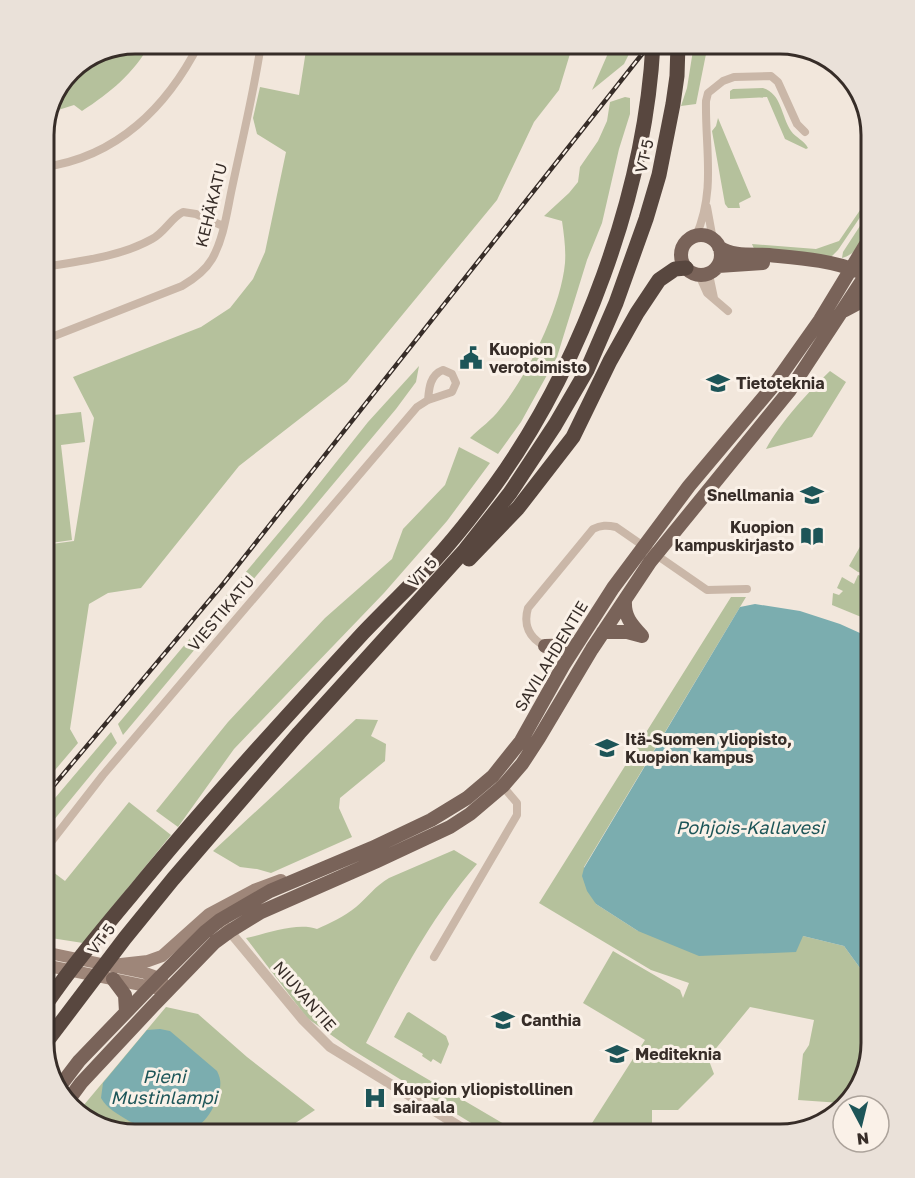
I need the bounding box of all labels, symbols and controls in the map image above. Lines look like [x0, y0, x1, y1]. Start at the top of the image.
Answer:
street label: VT 5 [630, 137, 658, 175]
street label: KEHÄKATU [191, 161, 231, 249]
place label: Kuopion verotoimisto [489, 339, 587, 377]
public building icon: Kuopion verotoimisto [458, 345, 484, 371]
school or university icon: Tietoteknia [705, 370, 731, 396]
place label: Tietoteknia [736, 373, 825, 393]
school or university icon: Snellmania [799, 482, 825, 508]
place label: Snellmania [707, 485, 794, 505]
place label: Kuopion kampuskirjasto [675, 517, 794, 555]
library icon: Kuopion kampuskirjasto [799, 523, 825, 549]
street label: VT 5 [403, 553, 441, 591]
street label: VIESTIKATU [183, 571, 259, 655]
street label: SAVILAHDENTIE [510, 597, 592, 715]
place label: Itä-Suomen yliopisto, Kuopion kampus [625, 729, 792, 767]
school or university icon: Itä-Suomen yliopisto, Kuopion kampus [594, 735, 620, 761]
water label: Pohjois-Kallavesi [676, 816, 826, 838]
street label: VT 5 [83, 919, 119, 959]
street label: NIUVANTIE [269, 957, 341, 1035]
school or university icon: Canthia [490, 1007, 516, 1033]
place label: Canthia [521, 1010, 581, 1030]
school or university icon: Mediteknia [604, 1041, 630, 1067]
place label: Mediteknia [635, 1044, 721, 1064]
water label: Pieni Mustinlampi [111, 1065, 220, 1108]
place label: Kuopion yliopistollinen sairaala [393, 1079, 573, 1117]
hospital icon: Kuopion yliopistollinen sairaala [362, 1085, 388, 1111]
north arrow [831, 1094, 891, 1154]
text: N [856, 1128, 870, 1150]

